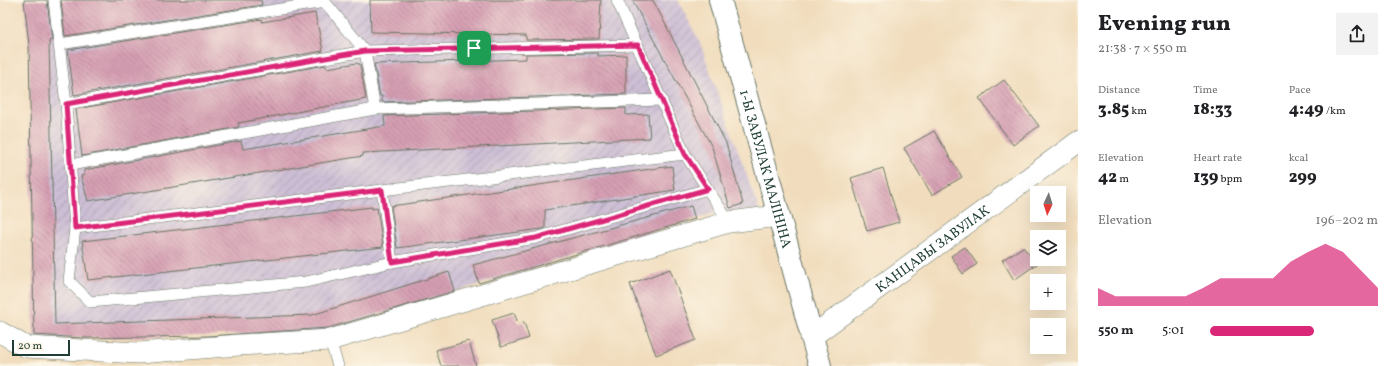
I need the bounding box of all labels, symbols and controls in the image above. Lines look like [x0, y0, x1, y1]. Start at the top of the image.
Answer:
text: Evening run [1098, 9, 1231, 40]
button: share [1336, 13, 1378, 55]
pin [457, 31, 491, 65]
icon: arrive [463, 37, 485, 59]
text: 21:38 · 7 × 550 m [1098, 40, 1187, 58]
text: Distance [1098, 83, 1140, 98]
text: Time [1193, 83, 1217, 98]
text: Pace [1289, 83, 1311, 98]
street label: 1-Ы ЗАВУЛАК МАЛІНІНА [734, 88, 795, 251]
text: 3.85 [1098, 98, 1129, 121]
text: 18:33 [1193, 98, 1232, 121]
text: 4:49 [1289, 98, 1324, 121]
text: km [1129, 104, 1147, 119]
text: /km [1324, 104, 1346, 119]
text: Elevation [1098, 151, 1144, 166]
text: Heart rate [1193, 151, 1242, 166]
text: kcal [1289, 151, 1308, 166]
text: 42 [1098, 166, 1117, 189]
text: 139 [1193, 166, 1218, 189]
text: 299 [1289, 166, 1317, 189]
text: m [1117, 172, 1129, 187]
text: bpm [1218, 172, 1243, 187]
north arrow [1030, 186, 1066, 222]
map controls [1030, 186, 1066, 354]
street label: КАНЦАВЫ ЗАВУЛАК [872, 201, 994, 298]
text: Elevation [1098, 212, 1152, 230]
text: 196–202 m [1316, 212, 1378, 230]
button: layers [1030, 230, 1066, 266]
button: + [1030, 274, 1066, 310]
button: − [1030, 318, 1066, 354]
text: 550 m [1098, 322, 1134, 340]
text: 5:01 [1162, 322, 1184, 340]
scale bar [12, 338, 70, 357]
text: 20 m [18, 339, 42, 354]

